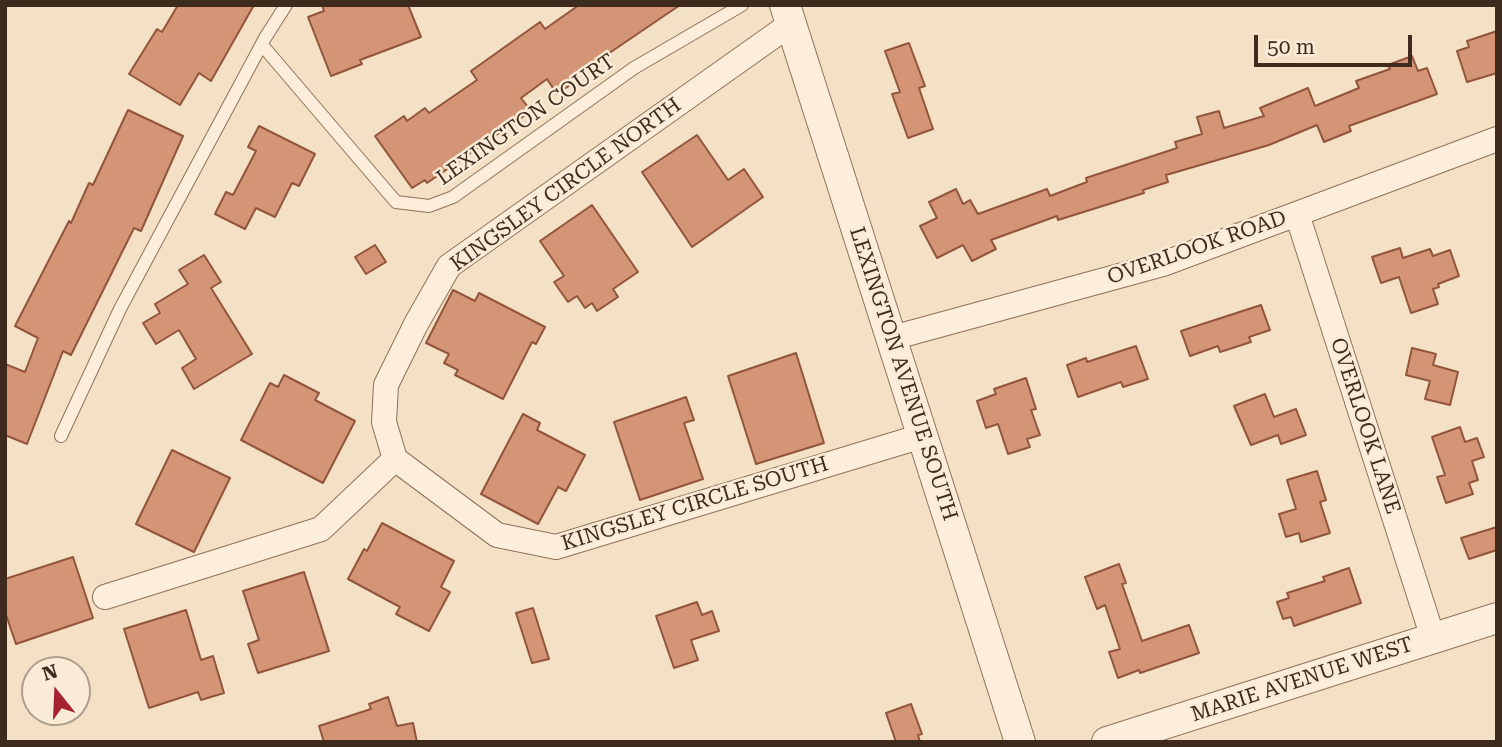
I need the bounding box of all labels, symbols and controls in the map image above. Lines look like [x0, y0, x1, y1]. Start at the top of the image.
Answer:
scale bar [1257, 21, 1414, 65]
text: 50 m [1267, 35, 1315, 59]
street label: LEXINGTON COURT [432, 49, 620, 191]
street label: KINGSLEY CIRCLE NORTH [446, 93, 686, 277]
street label: OVERLOOK ROAD [1104, 206, 1290, 290]
street label: LEXINGTON AVENUE SOUTH [844, 224, 962, 524]
street label: OVERLOOK LANE [1325, 335, 1405, 517]
street label: KINGSLEY CIRCLE SOUTH [559, 451, 831, 557]
street label: MARIE AVENUE WEST [1188, 632, 1416, 728]
north arrow [21, 656, 91, 726]
text: N [39, 659, 60, 686]

